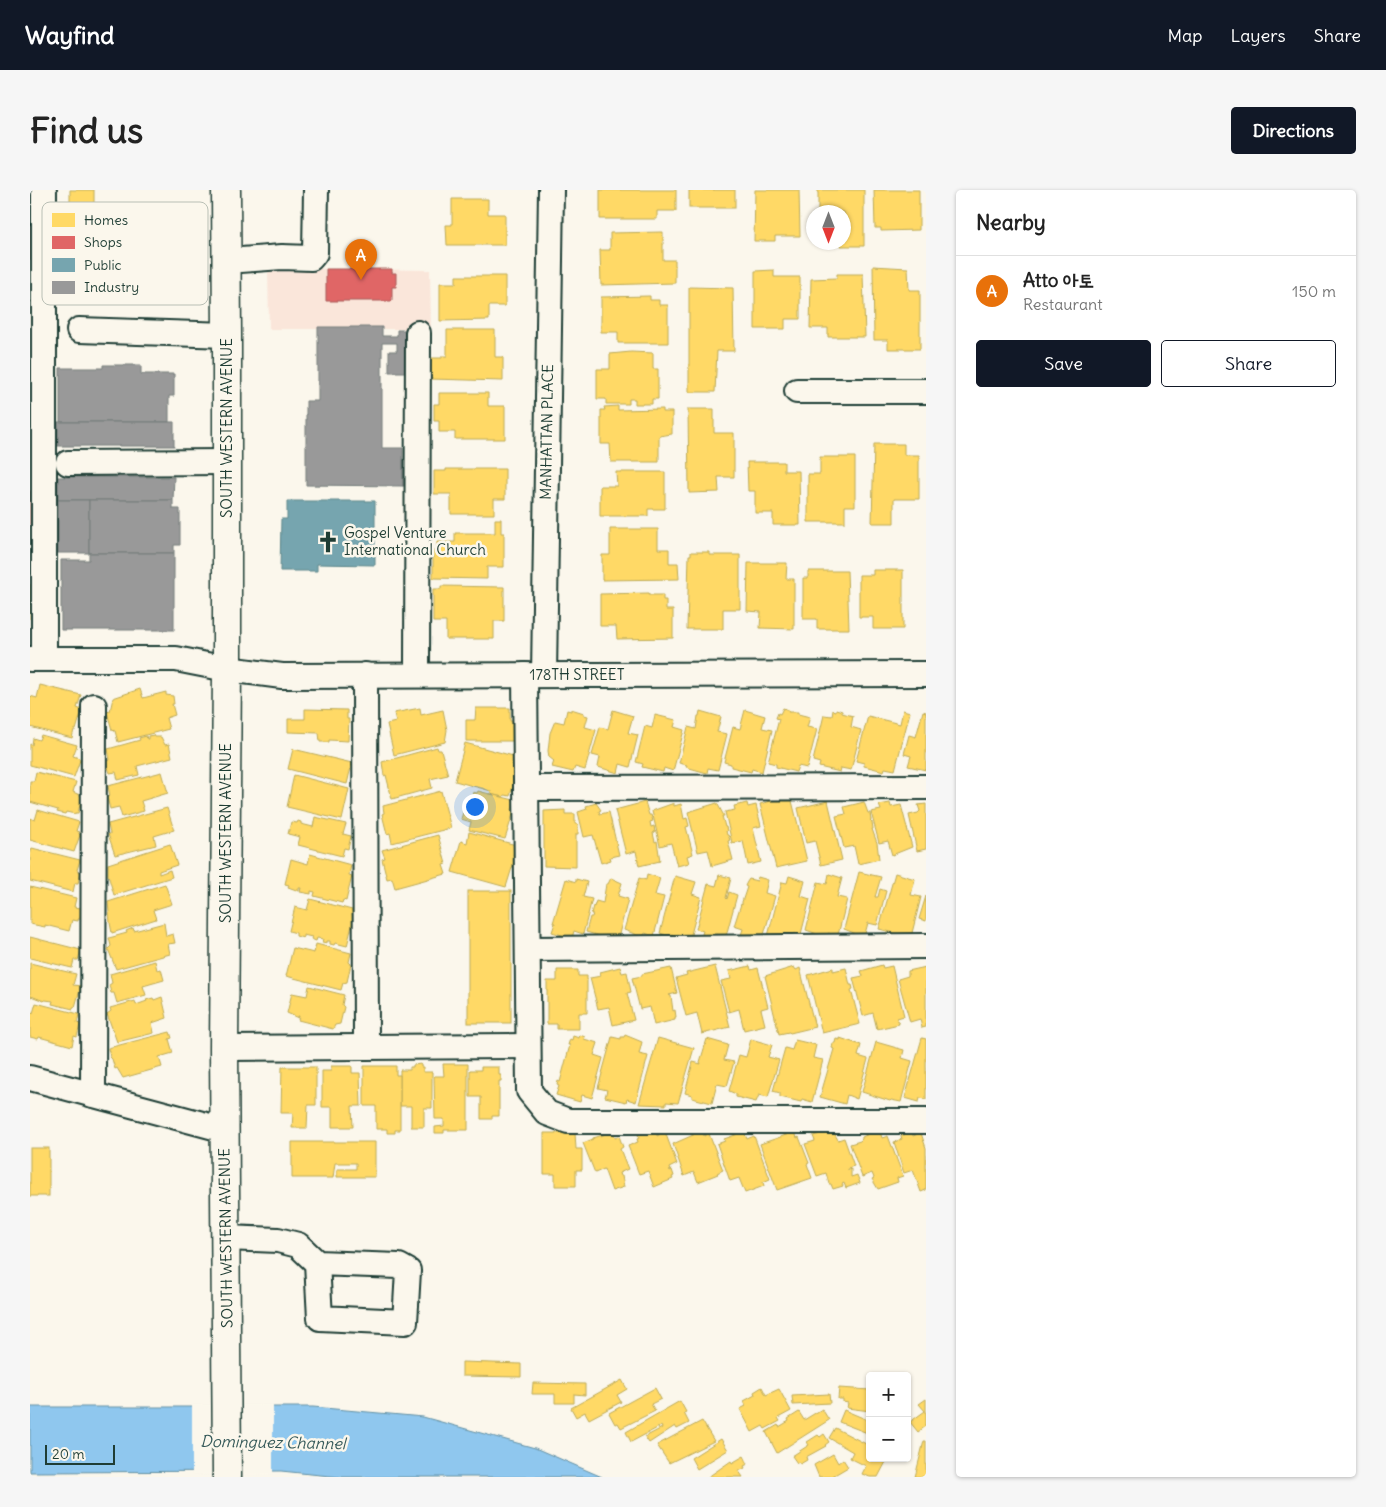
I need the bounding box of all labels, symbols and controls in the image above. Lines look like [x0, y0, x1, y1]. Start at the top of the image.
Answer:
text: Wayfind [25, 20, 114, 50]
text: Map [1167, 24, 1202, 47]
text: Layers [1230, 24, 1286, 47]
text: Share [1314, 24, 1361, 47]
button: Directions [1231, 107, 1356, 154]
text: Find us [30, 108, 143, 152]
legend [42, 202, 208, 305]
north arrow [806, 205, 851, 250]
text: Nearby [976, 209, 1046, 236]
text: Homes [84, 211, 128, 229]
text: Shops [84, 233, 122, 251]
pin: A [345, 239, 377, 280]
text: Public [84, 256, 122, 274]
text: Atto 아토 [1023, 268, 1094, 292]
text: Industry [84, 278, 139, 296]
text: A [987, 281, 997, 301]
text: 150 m [1292, 281, 1336, 301]
text: Restaurant [1023, 294, 1103, 314]
street label: SOUTH WESTERN AVENUE [217, 338, 236, 518]
button: Save [976, 340, 1151, 387]
button: Share [1161, 340, 1336, 387]
street label: MANHATTAN PLACE [536, 364, 557, 500]
place label: Gospel Venture International Church [344, 523, 486, 559]
church icon: Gospel Venture International Church [315, 529, 341, 555]
street label: 178TH STREET [529, 665, 625, 684]
street label: SOUTH WESTERN AVENUE [216, 743, 235, 923]
your location [462, 794, 488, 820]
street label: SOUTH WESTERN AVENUE [214, 1148, 237, 1328]
map controls [866, 1372, 911, 1462]
button: + [866, 1372, 911, 1417]
button: − [866, 1417, 911, 1462]
water label: Dominguez Channel [200, 1431, 348, 1453]
scale bar [45, 1442, 115, 1465]
text: 20 m [52, 1445, 85, 1463]

